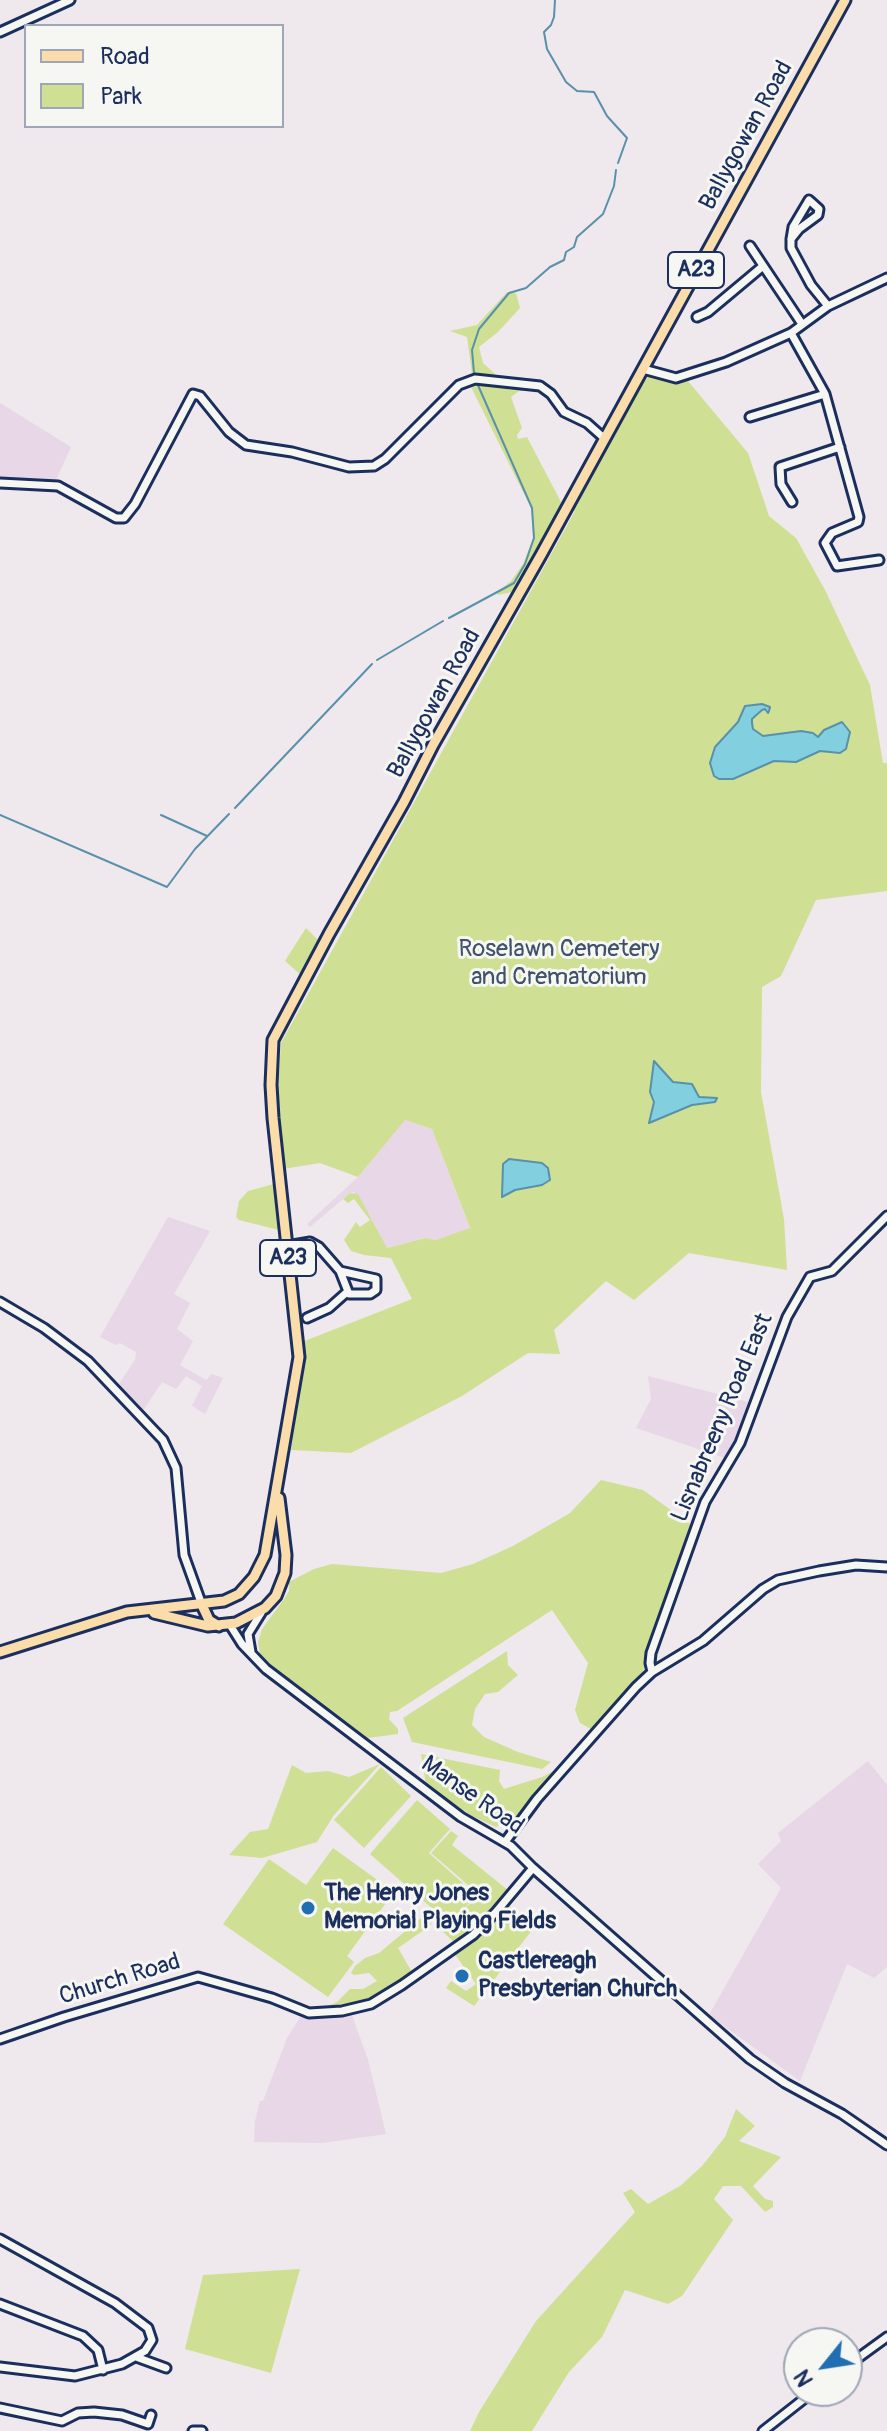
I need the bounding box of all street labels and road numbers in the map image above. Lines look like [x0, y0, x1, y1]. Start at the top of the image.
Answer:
street label: Ballygowan Road [694, 56, 800, 216]
road number: A23 [668, 252, 724, 288]
street label: Ballygowan Road [382, 624, 488, 784]
road number: A23 [260, 1240, 316, 1276]
street label: Lisnabreeny Road East [666, 1309, 780, 1527]
street label: Manse Road [415, 1750, 529, 1842]
street label: Church Road [56, 1948, 184, 2012]

